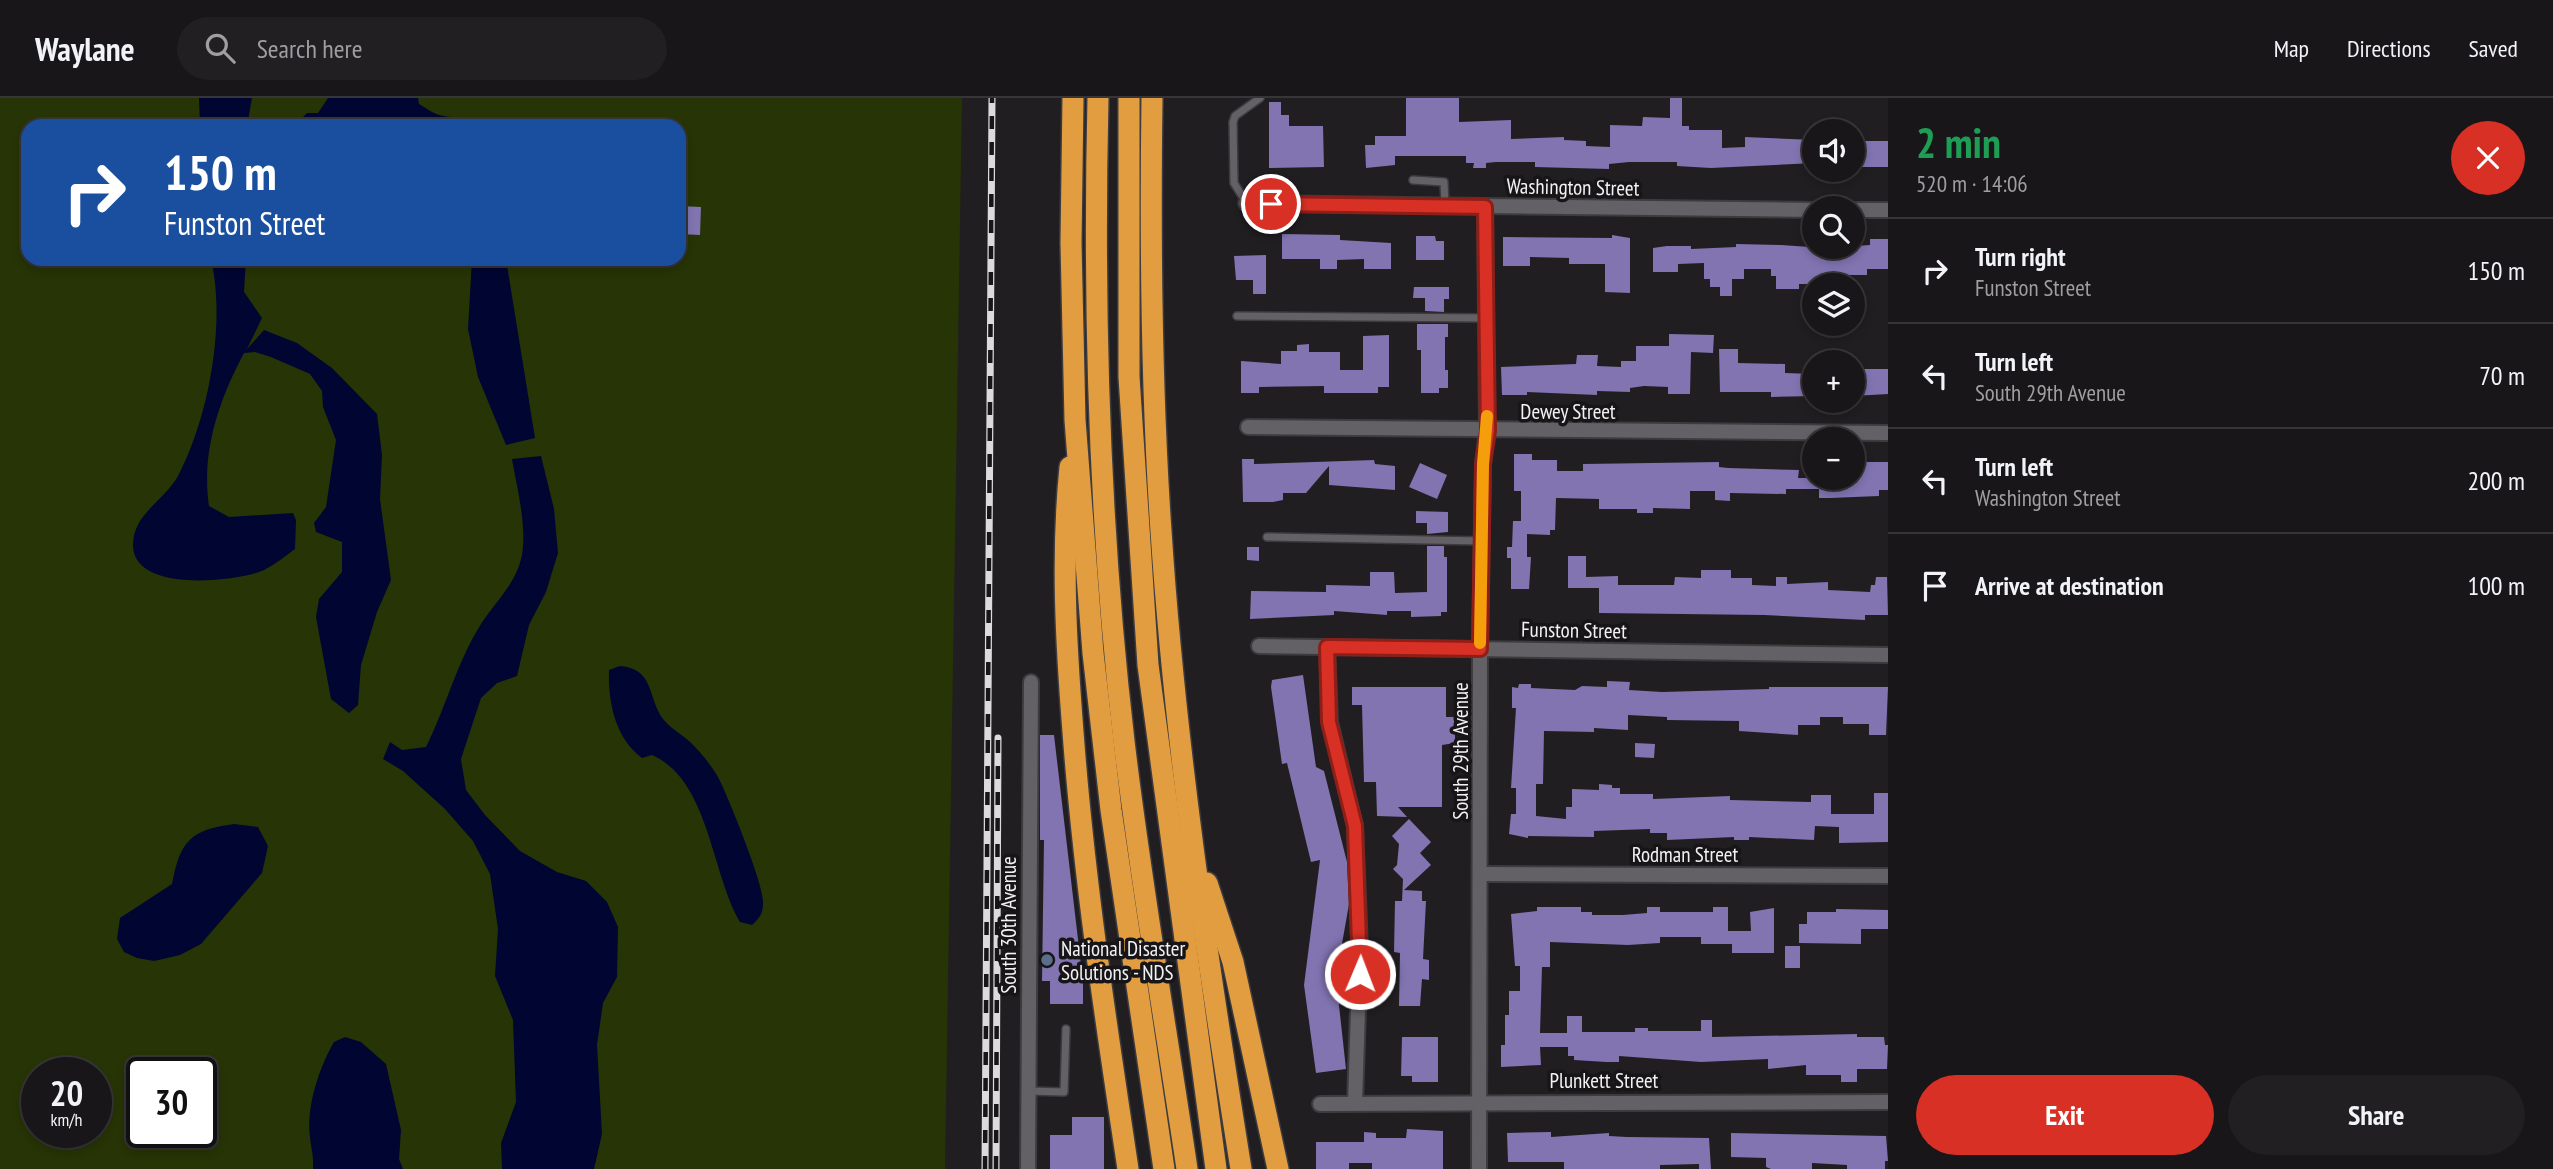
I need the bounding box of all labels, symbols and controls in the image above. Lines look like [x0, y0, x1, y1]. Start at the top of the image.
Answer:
search box [177, 17, 667, 80]
text: Waylane [35, 27, 135, 70]
icon: search [201, 29, 239, 67]
text: Search here [257, 32, 362, 65]
text: Map [2274, 33, 2309, 64]
text: Directions [2347, 33, 2431, 64]
text: Saved [2469, 33, 2518, 64]
text: 2 min [1916, 115, 2001, 170]
map controls [1802, 119, 1865, 490]
button: sound [1802, 119, 1865, 182]
button: close [2451, 121, 2525, 195]
text: 150 m [164, 140, 277, 204]
icon: right [49, 147, 140, 238]
text: 520 m · 14:06 [1916, 169, 2028, 198]
street label: Washington Street [1506, 172, 1640, 202]
pin [1241, 174, 1301, 234]
icon: arrive [1252, 185, 1290, 223]
button: search [1802, 196, 1865, 259]
text: Funston Street [164, 202, 325, 244]
text: Turn right [1975, 240, 2066, 273]
icon: right [1916, 252, 1954, 290]
text: 150 m [2467, 254, 2525, 287]
button: layers [1802, 273, 1865, 336]
text: Funston Street [1975, 273, 2091, 302]
text: Turn left [1975, 345, 2053, 378]
button: + [1802, 350, 1865, 413]
icon: left [1916, 357, 1954, 395]
text: 70 m [2479, 359, 2525, 392]
text: South 29th Avenue [1975, 378, 2126, 407]
street label: Dewey Street [1520, 398, 1616, 425]
button: − [1802, 427, 1865, 490]
text: Turn left [1975, 450, 2053, 483]
icon: left [1916, 462, 1954, 500]
text: 200 m [2467, 464, 2525, 497]
text: Washington Street [1975, 483, 2120, 512]
icon: arrive [1916, 567, 1954, 605]
text: Arrive at destination [1975, 569, 2164, 602]
text: 100 m [2467, 569, 2525, 602]
street label: Funston Street [1521, 616, 1627, 644]
street label: South 29th Avenue [1447, 682, 1474, 820]
street label: Rodman Street [1632, 841, 1739, 868]
street label: South 30th Avenue [995, 856, 1022, 994]
place label: National Disaster Solutions - NDS [1061, 935, 1186, 986]
position arrow [1323, 937, 1397, 1011]
marker: National Disaster Solutions - NDS [1039, 952, 1055, 968]
speed limit sign: 30 [126, 1057, 217, 1148]
street label: Plunkett Street [1550, 1067, 1659, 1094]
text: 20 [50, 1070, 83, 1116]
button: Exit [1916, 1075, 2214, 1155]
button: Share [2228, 1075, 2525, 1155]
text: km/h [51, 1108, 82, 1131]

